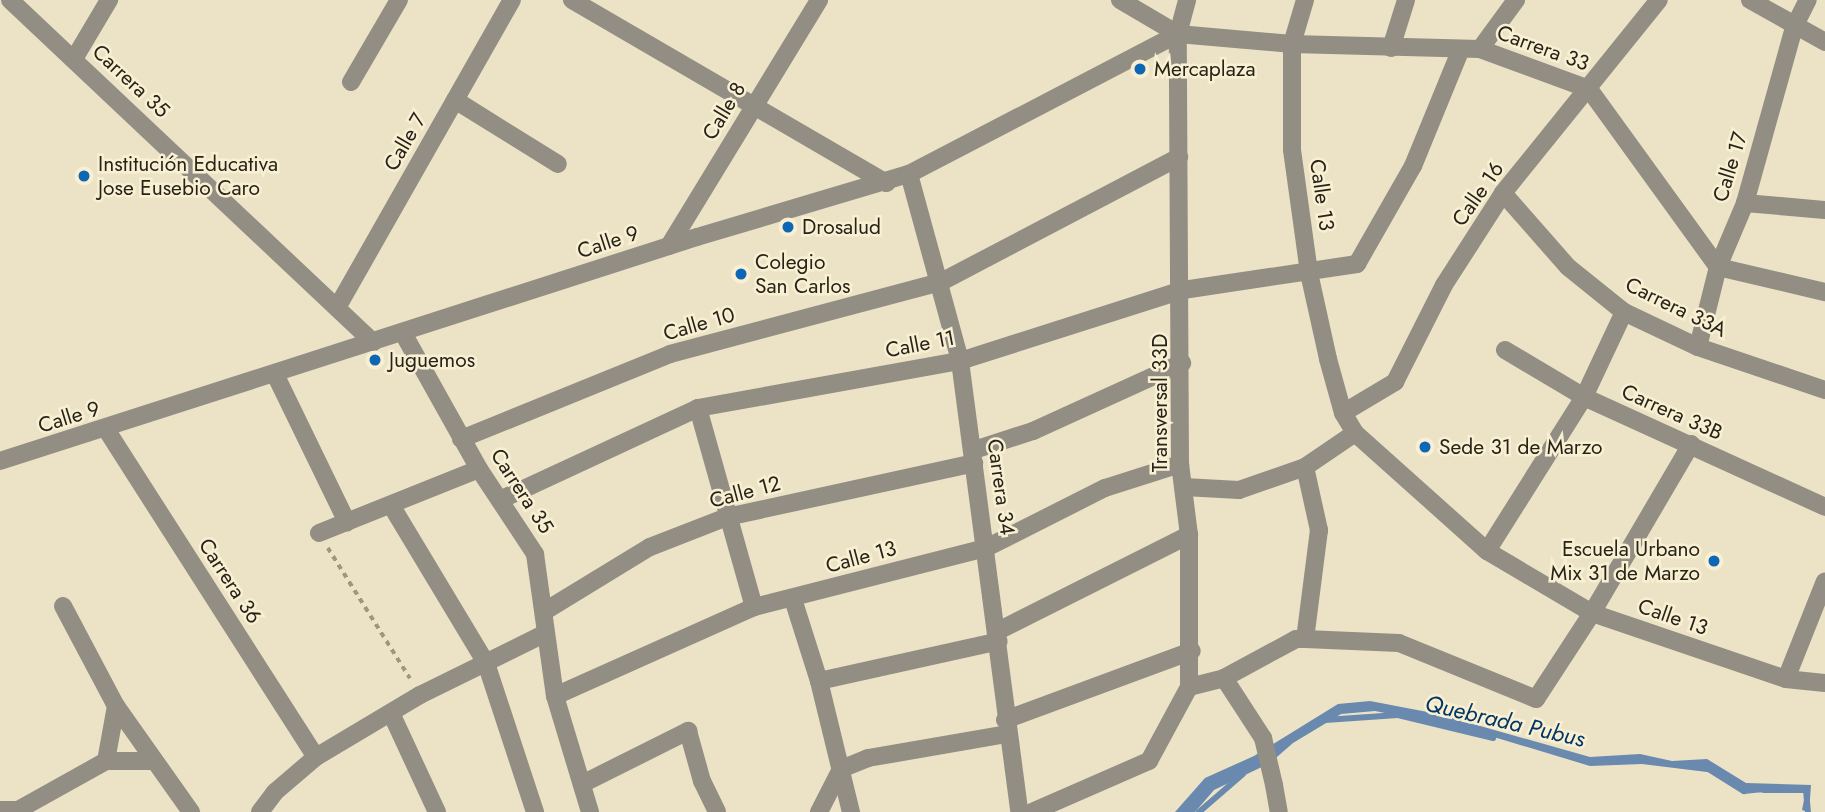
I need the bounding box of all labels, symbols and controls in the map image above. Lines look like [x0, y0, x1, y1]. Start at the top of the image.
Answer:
street label: Carrera 33 [1494, 20, 1592, 76]
street label: Carrera 35 [87, 39, 175, 123]
place label: Mercaplaza [1154, 56, 1256, 82]
marker: Mercaplaza [1132, 61, 1148, 77]
street label: Calle 8 [697, 78, 751, 144]
street label: Calle 7 [379, 109, 431, 175]
street label: Calle 17 [1707, 129, 1753, 205]
place label: Institución Educativa Jose Eusebio Caro [98, 151, 278, 201]
street label: Calle 16 [1447, 157, 1509, 231]
street label: Calle 13 [1305, 158, 1339, 232]
marker: Institución Educativa Jose Eusebio Caro [76, 168, 92, 184]
place label: Drosalud [802, 214, 881, 240]
marker: Drosalud [780, 219, 796, 235]
street label: Calle 9 [574, 220, 642, 264]
place label: Colegio San Carlos [755, 249, 850, 299]
marker: Colegio San Carlos [733, 266, 749, 282]
street label: Carrera 33A [1621, 272, 1731, 342]
street label: Calle 10 [660, 302, 738, 346]
street label: Calle 11 [883, 325, 957, 363]
street label: Transversal 33D [1147, 334, 1173, 472]
place label: Juguemos [389, 347, 475, 373]
marker: Juguemos [367, 352, 383, 368]
street label: Carrera 33B [1618, 379, 1726, 445]
street label: Calle 9 [35, 396, 103, 438]
place label: Sede 31 de Marzo [1439, 434, 1602, 460]
street label: Carrera 34 [982, 437, 1020, 537]
marker: Sede 31 de Marzo [1417, 439, 1433, 455]
street label: Carrera 35 [485, 444, 559, 538]
street label: Calle 12 [707, 470, 783, 514]
street label: Carrera 36 [193, 534, 267, 628]
street label: Calle 13 [823, 535, 899, 579]
place label: Escuela Urbano Mix 31 de Marzo [1550, 536, 1700, 586]
marker: Escuela Urbano Mix 31 de Marzo [1706, 553, 1722, 569]
street label: Calle 13 [1635, 593, 1711, 641]
water label: Quebrada Pubus [1422, 689, 1588, 753]

